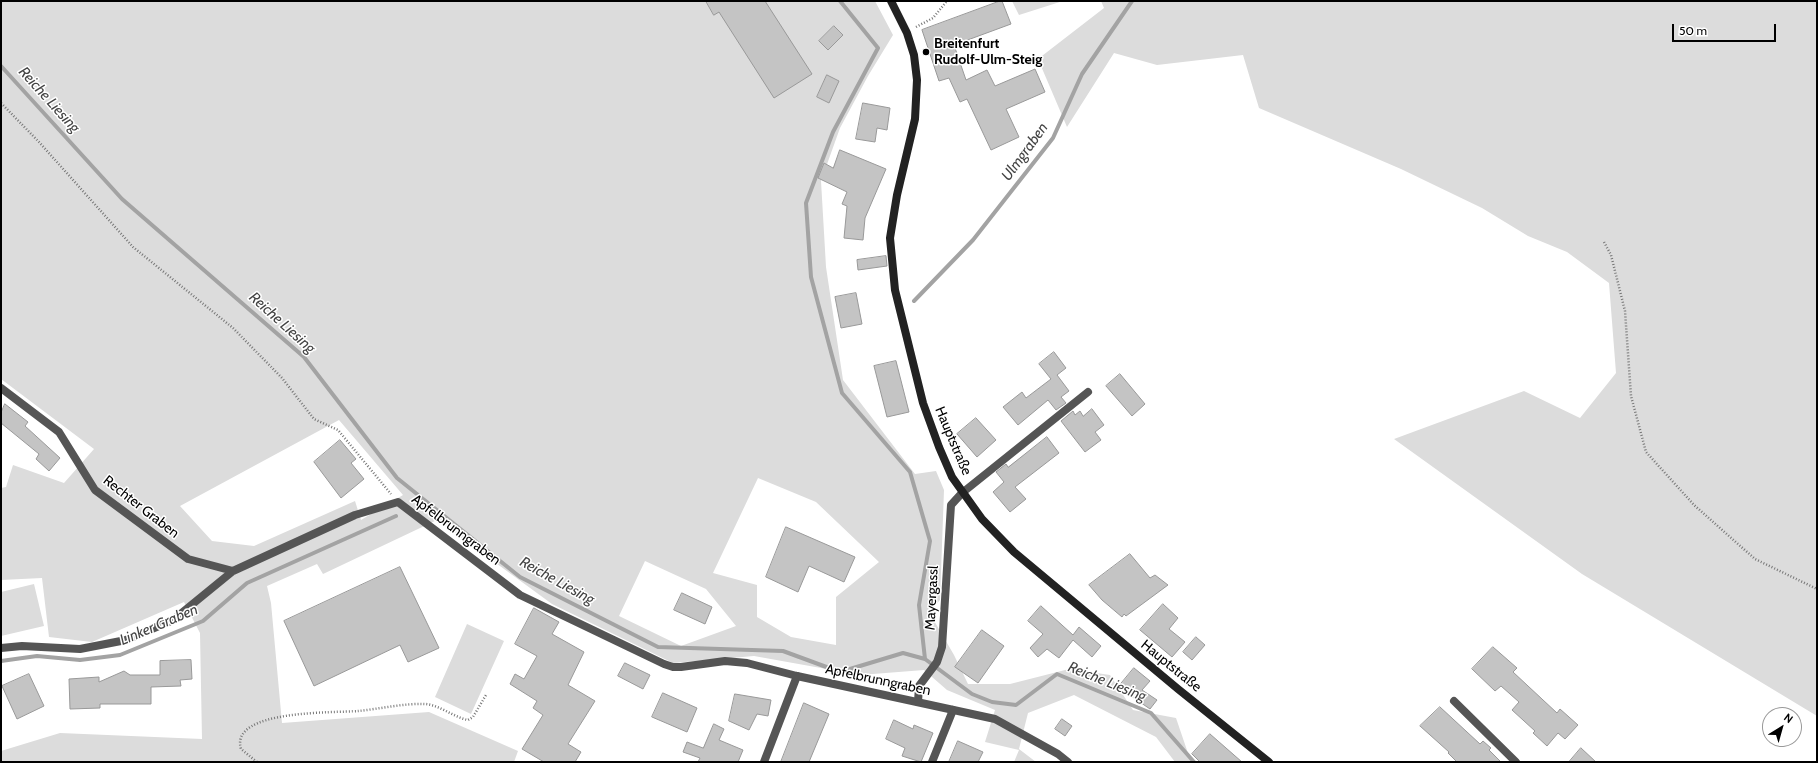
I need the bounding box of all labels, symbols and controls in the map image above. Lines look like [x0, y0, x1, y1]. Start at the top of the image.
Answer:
scale bar [1674, 16, 1778, 42]
text: 50 m [1679, 23, 1707, 38]
place label: Breitenfurt Rudolf-Ulm-Steig [934, 36, 1042, 68]
marker: Breitenfurt Rudolf-Ulm-Steig [921, 47, 931, 57]
water label: Reiche Liesing [15, 63, 83, 137]
water label: Ulmgraben [998, 119, 1052, 185]
water label: Reiche Liesing [245, 289, 319, 357]
street label: Hauptstraße [931, 404, 975, 478]
street label: Rechter Graben [100, 472, 182, 542]
street label: Apfelbrunngraben [408, 491, 504, 569]
water label: Reiche Liesing [516, 553, 598, 609]
street label: Mayergassl [922, 565, 942, 631]
water label: Linker Graben [117, 601, 201, 649]
street label: Hauptstraße [1137, 637, 1205, 695]
water label: Reiche Liesing [1065, 658, 1149, 706]
street label: Apfelbrunngraben [824, 661, 932, 699]
north arrow [1762, 707, 1802, 747]
text: N [1781, 710, 1796, 726]

